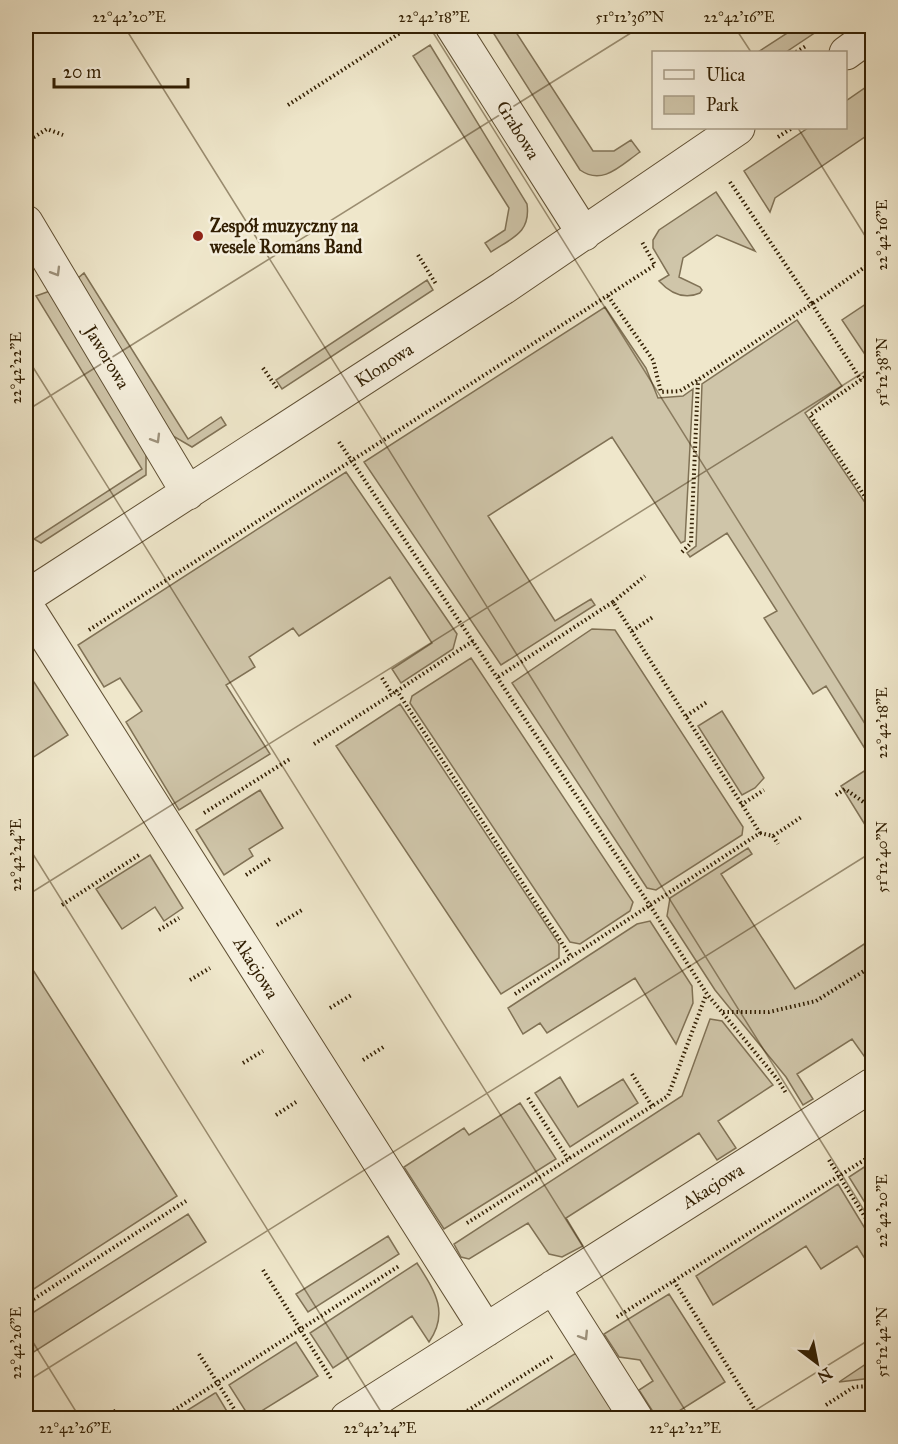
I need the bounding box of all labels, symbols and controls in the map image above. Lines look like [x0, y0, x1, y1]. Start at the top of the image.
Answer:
text: 22°42'20"E [92, 8, 166, 26]
text: 22°42'18"E [398, 8, 470, 26]
text: 51°12'36"N [596, 8, 665, 26]
text: 22°42'16"E [704, 8, 775, 26]
scale bar [54, 51, 188, 89]
legend [652, 51, 847, 129]
text: 20 m [63, 61, 101, 83]
text: Ulica [706, 64, 746, 86]
text: Park [706, 94, 739, 116]
street label: Grabowa [492, 97, 545, 164]
text: 22°42'16"E [873, 199, 891, 270]
place label: Zespół muzyczny na wesele Romans Band [209, 215, 363, 258]
marker: Zespół muzyczny na wesele Romans Band [191, 229, 205, 243]
one-way arrow [49, 266, 60, 276]
street label: Jaworowa [78, 319, 135, 394]
text: 22°42'22"E [7, 332, 25, 404]
text: 51°12'38"N [873, 337, 891, 407]
street label: Klonowa [351, 338, 418, 392]
one-way arrow [149, 433, 160, 443]
text: 22°42'18"E [873, 687, 891, 759]
text: 22°42'24"E [7, 818, 25, 892]
text: 51°12'40"N [873, 821, 891, 893]
street label: Akacjowa [228, 932, 284, 1003]
street label: Akacjowa [677, 1158, 748, 1214]
text: 22°42'20"E [873, 1174, 891, 1248]
text: 51°12'42"N [873, 1306, 891, 1377]
text: 22°42'26"E [7, 1307, 25, 1379]
one-way arrow [577, 1330, 589, 1340]
north arrow [787, 1333, 847, 1393]
text: N [814, 1364, 835, 1387]
text: 22°42'26"E [39, 1419, 111, 1437]
text: 22°42'24"E [343, 1419, 417, 1437]
text: 22°42'22"E [649, 1419, 721, 1437]

